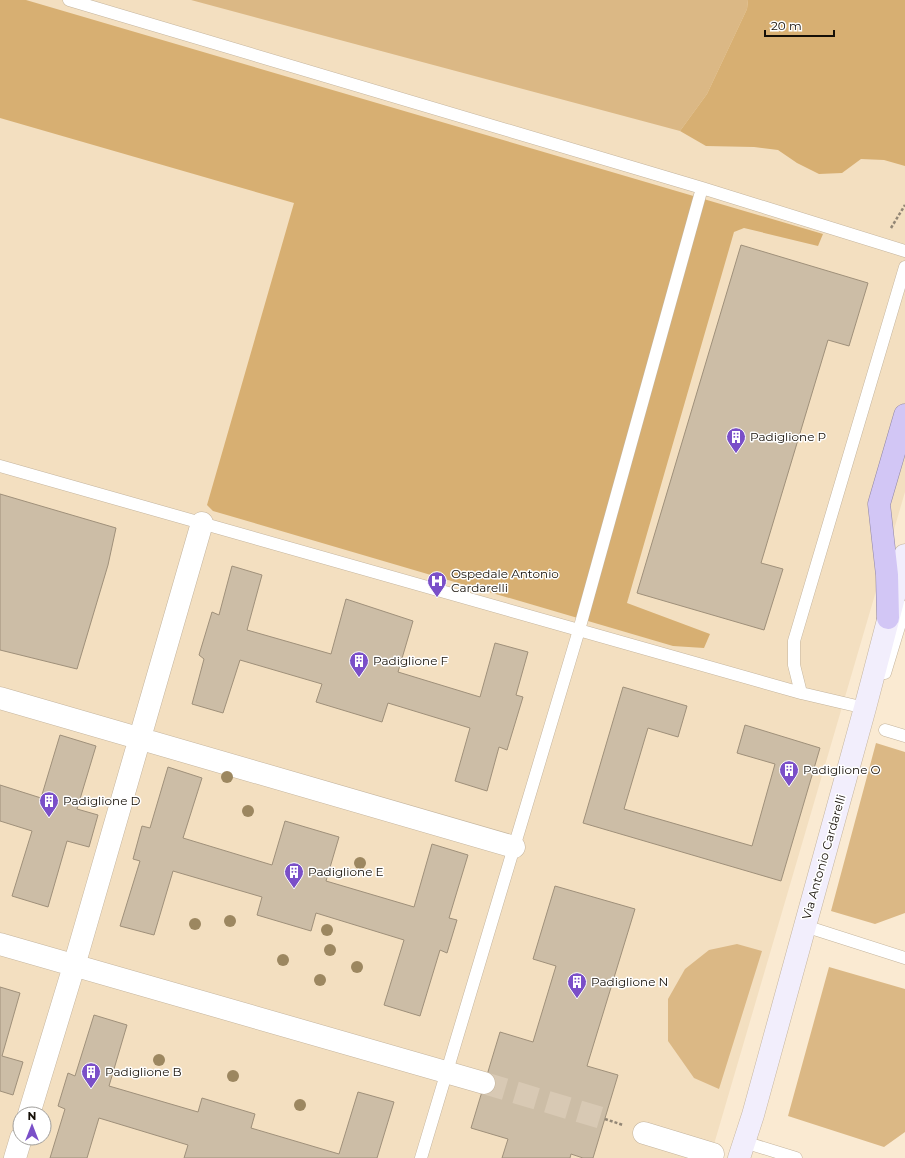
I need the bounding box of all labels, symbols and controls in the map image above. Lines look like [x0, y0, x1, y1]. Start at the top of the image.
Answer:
scale bar [765, 12, 834, 38]
text: 20 m [771, 18, 802, 33]
building icon: Padiglione P [725, 426, 747, 454]
place label: Padiglione P [750, 429, 826, 444]
place label: Ospedale Antonio Cardarelli [451, 566, 559, 595]
hospital icon: Ospedale Antonio Cardarelli [426, 570, 448, 598]
building icon: Padiglione F [348, 650, 370, 678]
place label: Padiglione F [373, 653, 449, 668]
building icon: Padiglione O [778, 759, 800, 787]
place label: Padiglione O [803, 762, 881, 777]
building icon: Padiglione D [38, 790, 60, 818]
place label: Padiglione D [63, 793, 141, 808]
street label: Via Antonio Cardarelli [798, 793, 849, 921]
building icon: Padiglione E [283, 861, 305, 889]
place label: Padiglione E [308, 864, 384, 879]
building icon: Padiglione N [566, 971, 588, 999]
place label: Padiglione N [591, 974, 668, 989]
building icon: Padiglione B [80, 1061, 102, 1089]
place label: Padiglione B [105, 1064, 182, 1079]
north arrow [12, 1106, 52, 1146]
text: N [28, 1109, 36, 1123]

